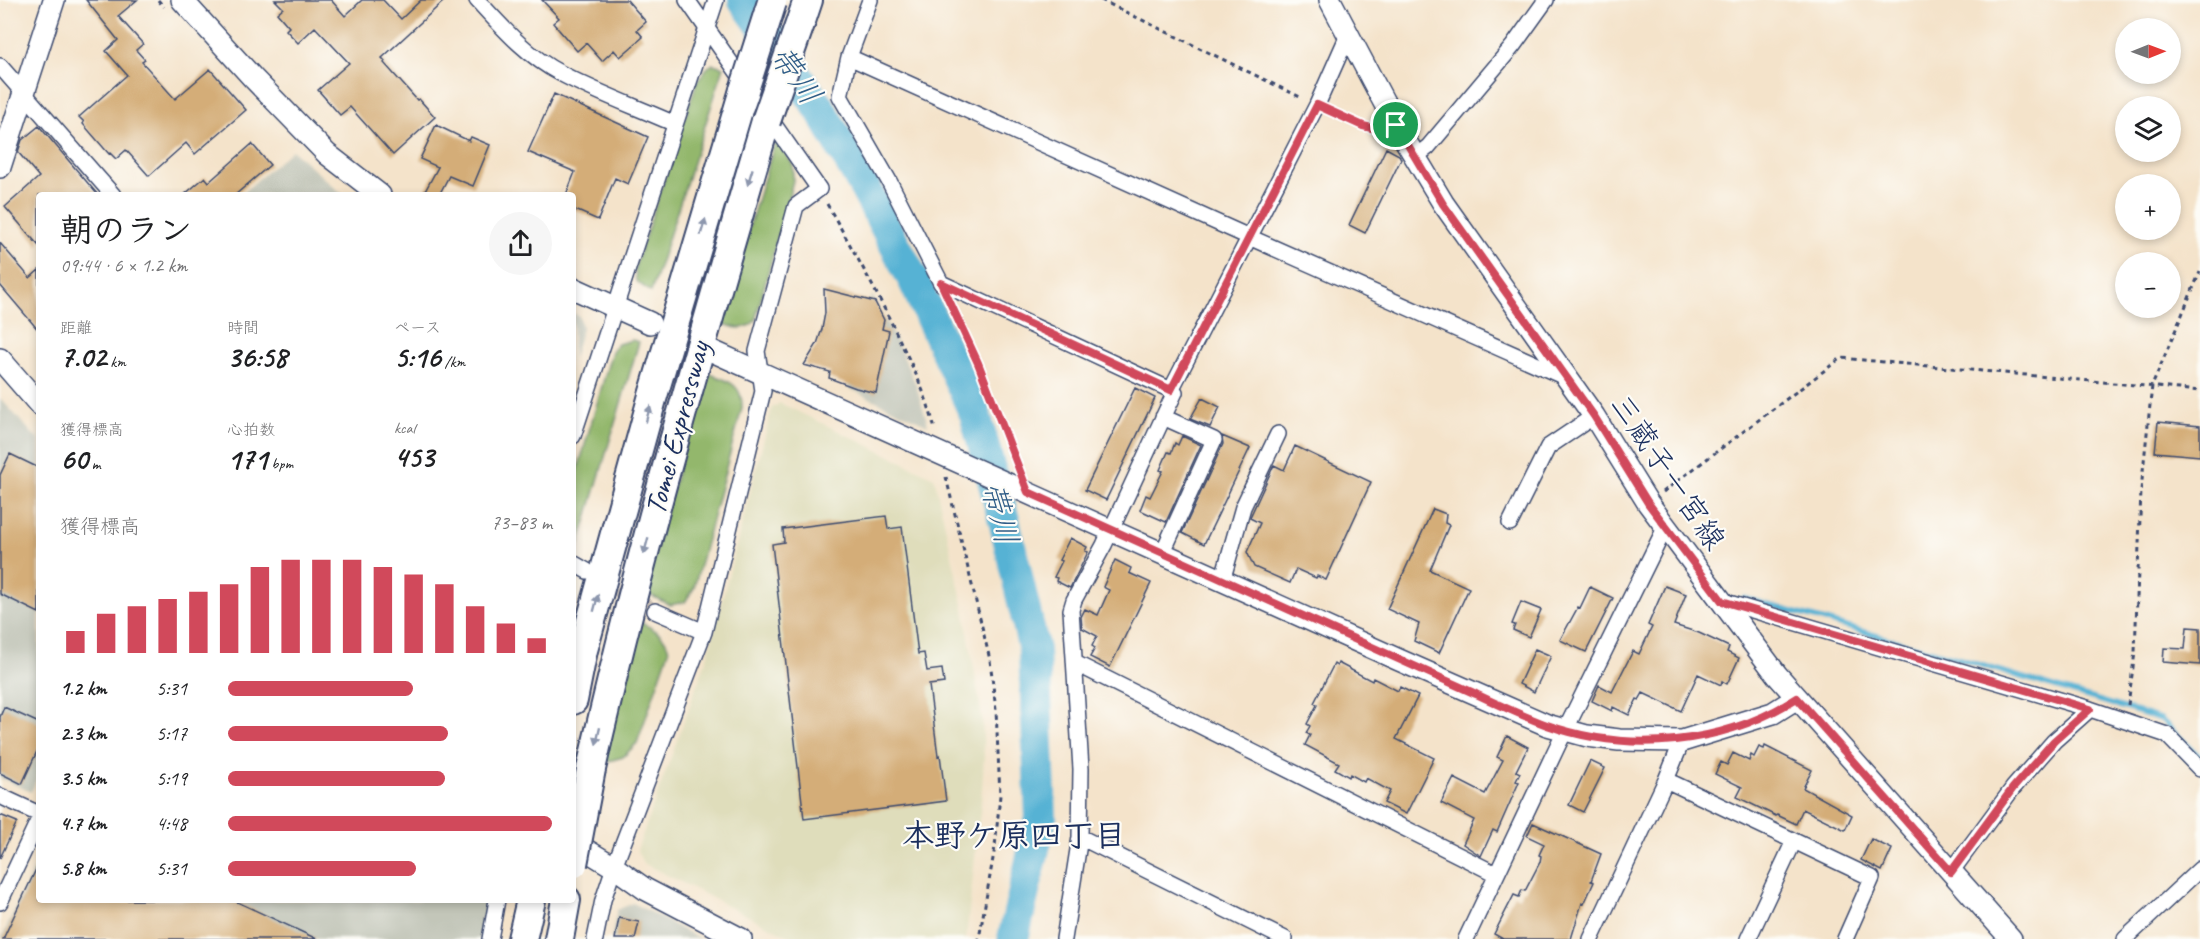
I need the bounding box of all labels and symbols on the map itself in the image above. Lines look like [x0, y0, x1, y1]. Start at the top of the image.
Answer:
north arrow [2115, 18, 2181, 84]
water label: 帯川 [761, 37, 831, 113]
pin [1370, 99, 1421, 150]
one-way arrow [745, 168, 754, 186]
one-way arrow [699, 218, 708, 236]
street label: Tomei Expressway [636, 336, 719, 519]
street label: 三蔵子一宮線 [1602, 387, 1734, 557]
one-way arrow [643, 405, 653, 424]
water label: 帯川 [972, 477, 1028, 549]
one-way arrow [640, 537, 650, 556]
one-way arrow [592, 593, 602, 612]
one-way arrow [593, 726, 603, 745]
district label: 本野ケ原四丁目 [902, 815, 1126, 856]

